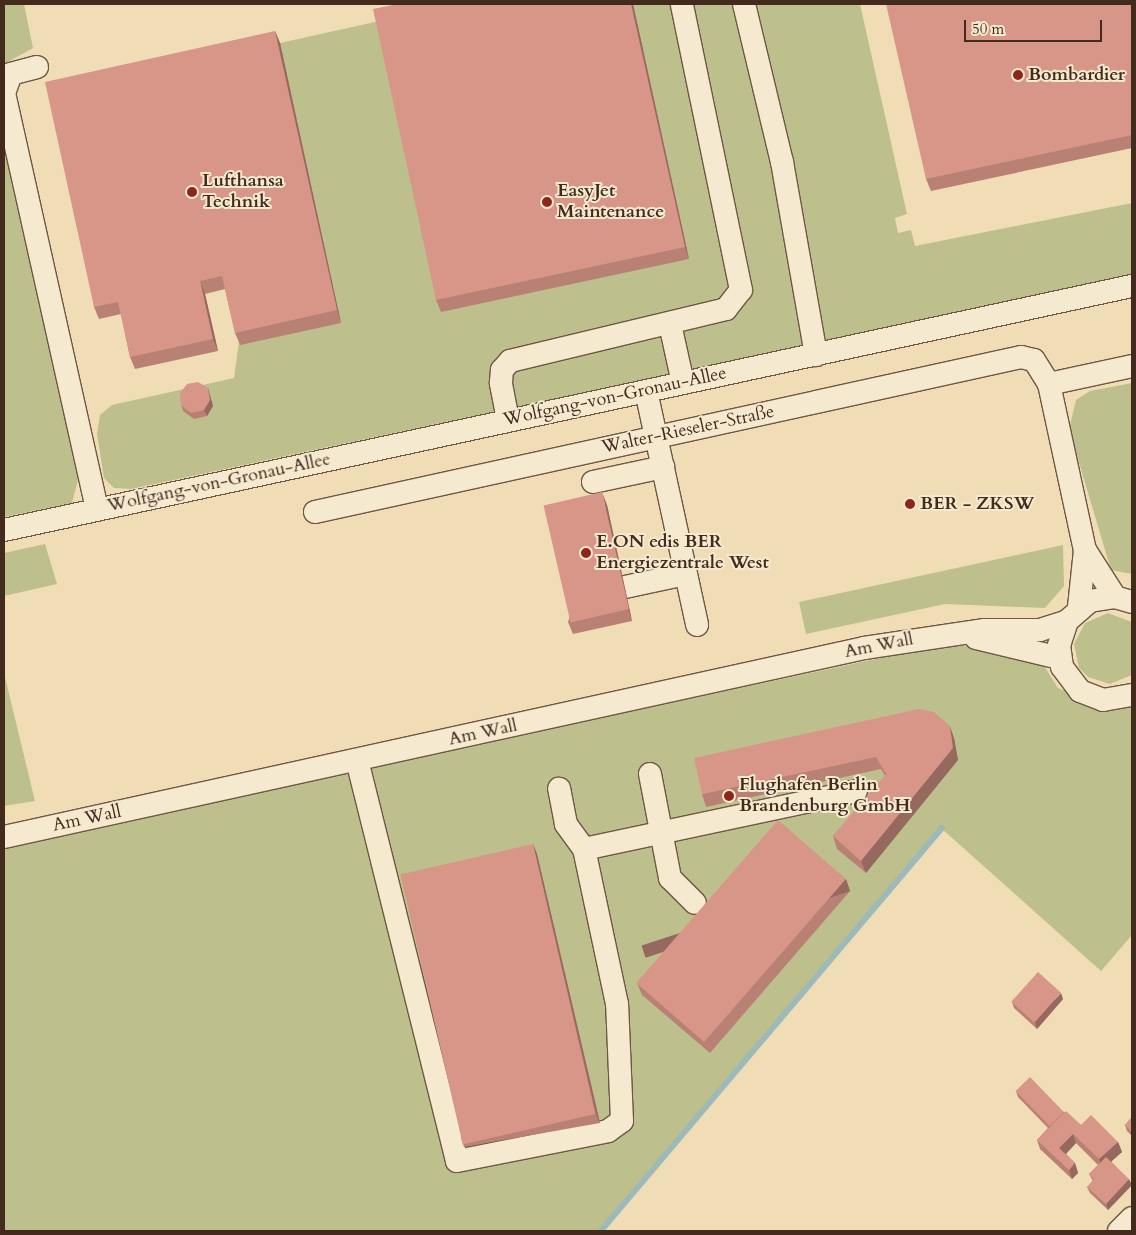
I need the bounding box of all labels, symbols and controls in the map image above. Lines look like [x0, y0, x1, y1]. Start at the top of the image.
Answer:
scale bar [966, 10, 1104, 42]
text: 50 m [972, 19, 1004, 39]
place label: Bombardier [1028, 64, 1125, 86]
marker: Bombardier [1012, 69, 1024, 81]
place label: Lufthansa Technik [202, 171, 284, 213]
place label: EasyJet Maintenance [557, 181, 664, 223]
marker: Lufthansa Technik [186, 186, 198, 198]
marker: EasyJet Maintenance [541, 196, 553, 208]
street label: Wolfgang-von-Gronau-Allee [501, 363, 729, 431]
street label: Walter-Rieseler-Straße [600, 401, 776, 459]
street label: Wolfgang-von-Gronau-Allee [105, 449, 333, 517]
place label: BER - ZKSW [920, 493, 1034, 515]
marker: BER - ZKSW [904, 498, 916, 510]
place label: E.ON edis BER Energiezentrale West [596, 532, 769, 574]
marker: E.ON edis BER Energiezentrale West [580, 547, 592, 559]
street label: Am Wall [843, 629, 915, 663]
street label: Am Wall [447, 715, 519, 751]
place label: Flughafen Berlin Brandenburg GmbH [739, 775, 910, 818]
marker: Flughafen Berlin Brandenburg GmbH [723, 790, 735, 802]
street label: Am Wall [51, 801, 123, 837]

